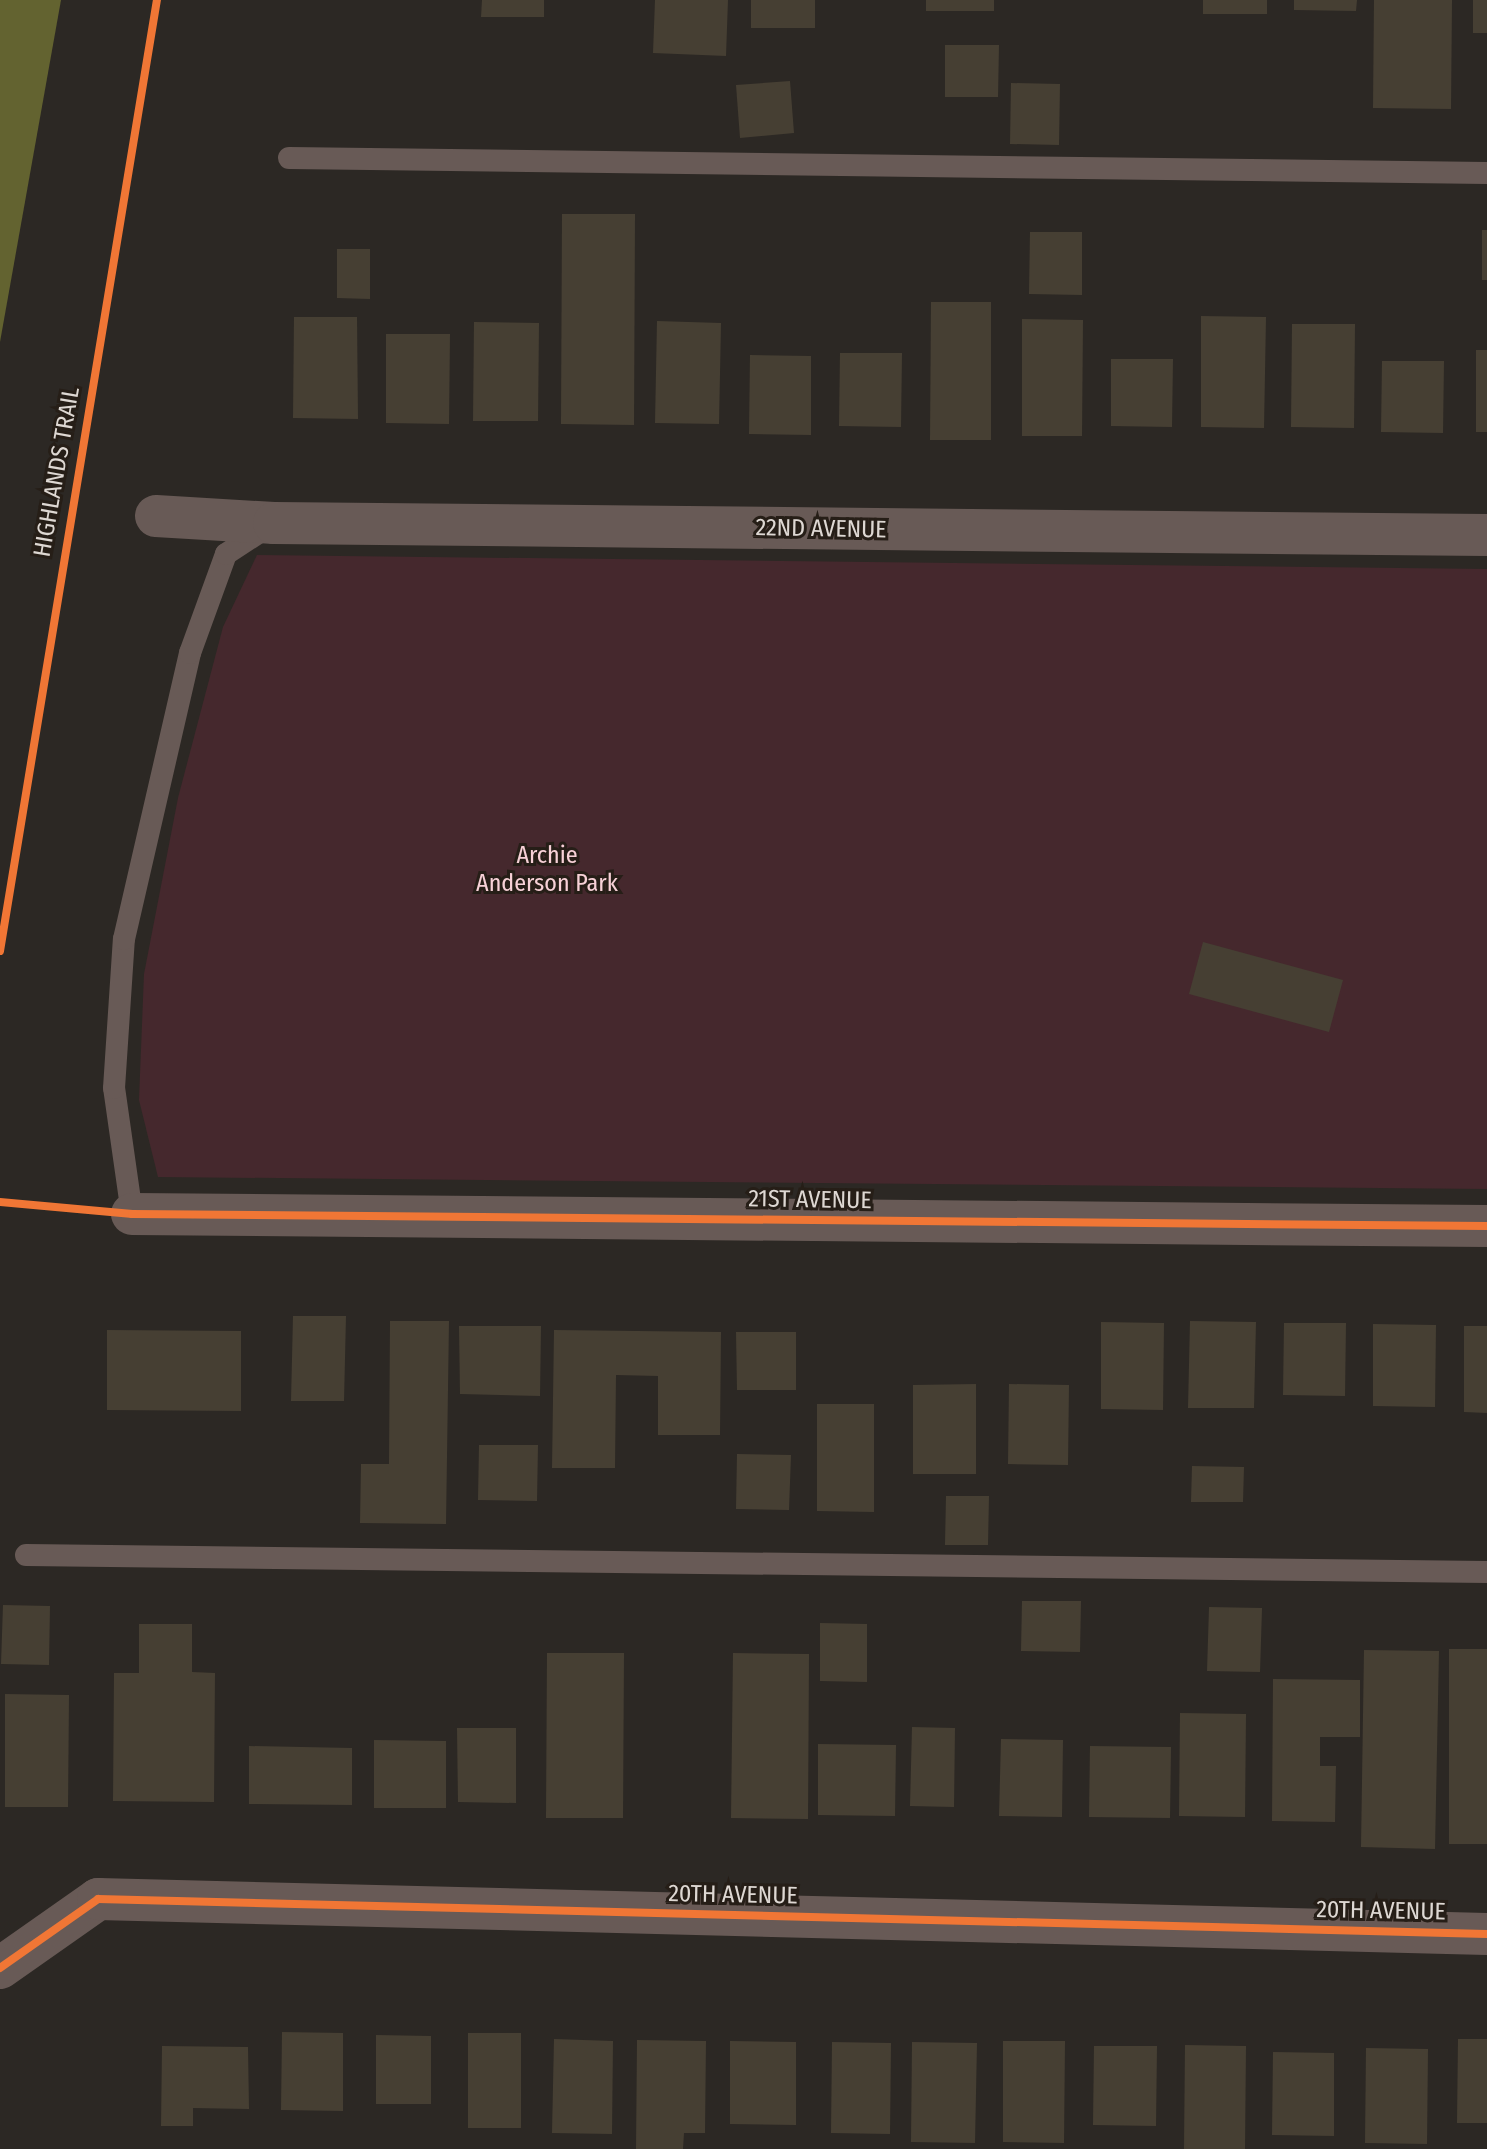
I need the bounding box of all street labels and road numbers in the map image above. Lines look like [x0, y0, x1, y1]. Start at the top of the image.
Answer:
street label: HIGHLANDS TRAIL [28, 385, 86, 559]
street label: 22ND AVENUE [755, 513, 887, 545]
street label: 21ST AVENUE [748, 1185, 872, 1215]
street label: 20TH AVENUE [668, 1879, 798, 1911]
street label: 20TH AVENUE [1316, 1895, 1446, 1927]

